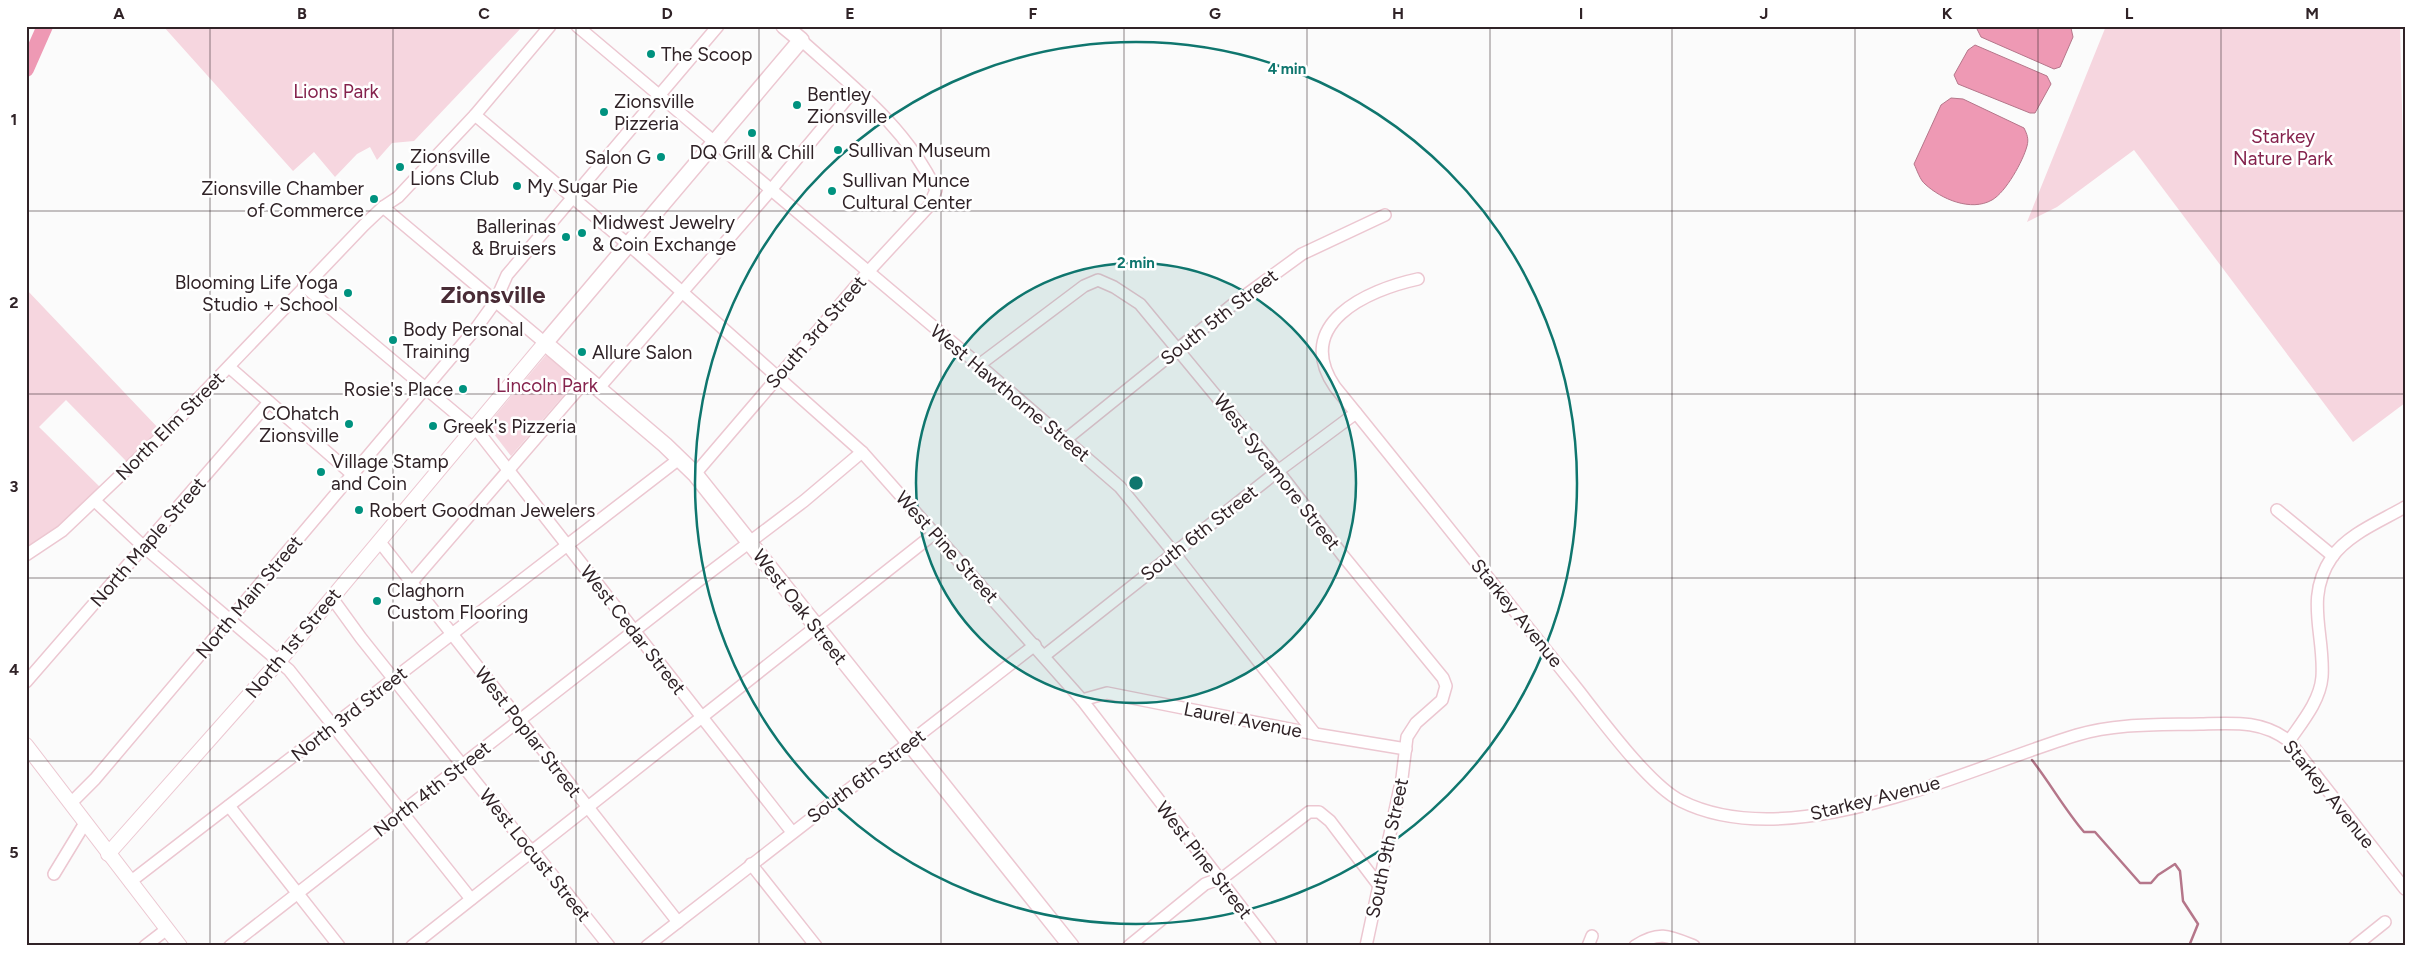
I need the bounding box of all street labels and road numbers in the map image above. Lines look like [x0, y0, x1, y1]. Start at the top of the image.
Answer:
street label: South 5th Street [1156, 264, 1282, 370]
street label: South 3rd Street [761, 271, 871, 393]
street label: West Hawthorne Street [925, 319, 1095, 467]
street label: North Elm Street [111, 367, 229, 485]
street label: West Sycamore Street [1209, 389, 1345, 555]
street label: North Maple Street [85, 473, 211, 611]
street label: South 6th Street [1136, 480, 1262, 586]
street label: West Pine Street [891, 486, 1003, 608]
street label: North Main Street [191, 531, 307, 663]
street label: West Oak Street [748, 545, 852, 669]
street label: Starkey Avenue [1466, 554, 1568, 672]
street label: West Cedar Street [575, 561, 691, 699]
street label: North 1st Street [240, 583, 346, 703]
street label: North 3rd Street [287, 662, 411, 766]
street label: West Poplar Street [470, 662, 586, 802]
street label: Laurel Avenue [1182, 697, 1304, 743]
street label: South 6th Street [802, 724, 930, 828]
street label: Starkey Avenue [2278, 735, 2380, 853]
street label: North 4th Street [369, 736, 495, 842]
street label: Starkey Avenue [1808, 771, 1942, 825]
street label: South 9th Street [1361, 776, 1413, 920]
street label: West Locust Street [474, 784, 596, 926]
street label: West Pine Street [1151, 797, 1257, 923]

